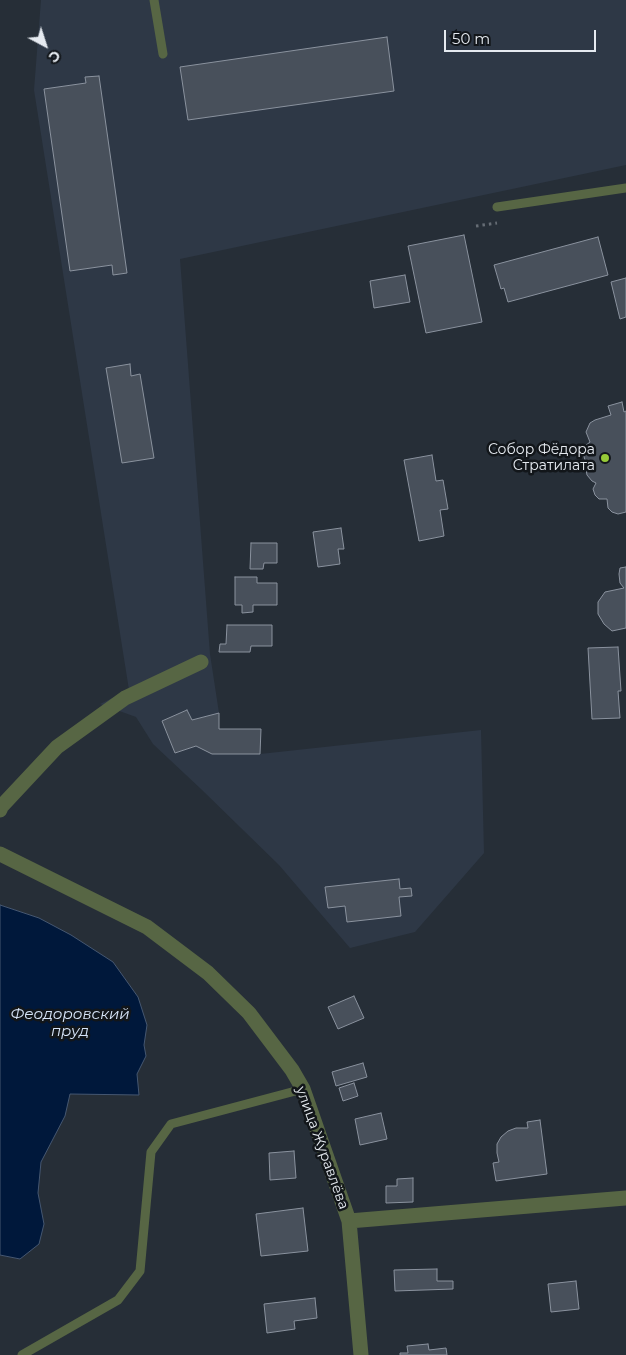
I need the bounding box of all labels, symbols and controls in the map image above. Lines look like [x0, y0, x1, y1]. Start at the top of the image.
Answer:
north arrow [20, 20, 70, 70]
scale bar [446, 20, 598, 52]
text: 50 m [452, 29, 490, 48]
text: С [45, 46, 64, 67]
place label: Собор Фёдора Стратилата [488, 442, 595, 474]
marker: Собор Фёдора Стратилата [599, 452, 611, 464]
water label: Феодоровский пруд [10, 1006, 130, 1041]
street label: улица Журавлёва [292, 1084, 352, 1212]

